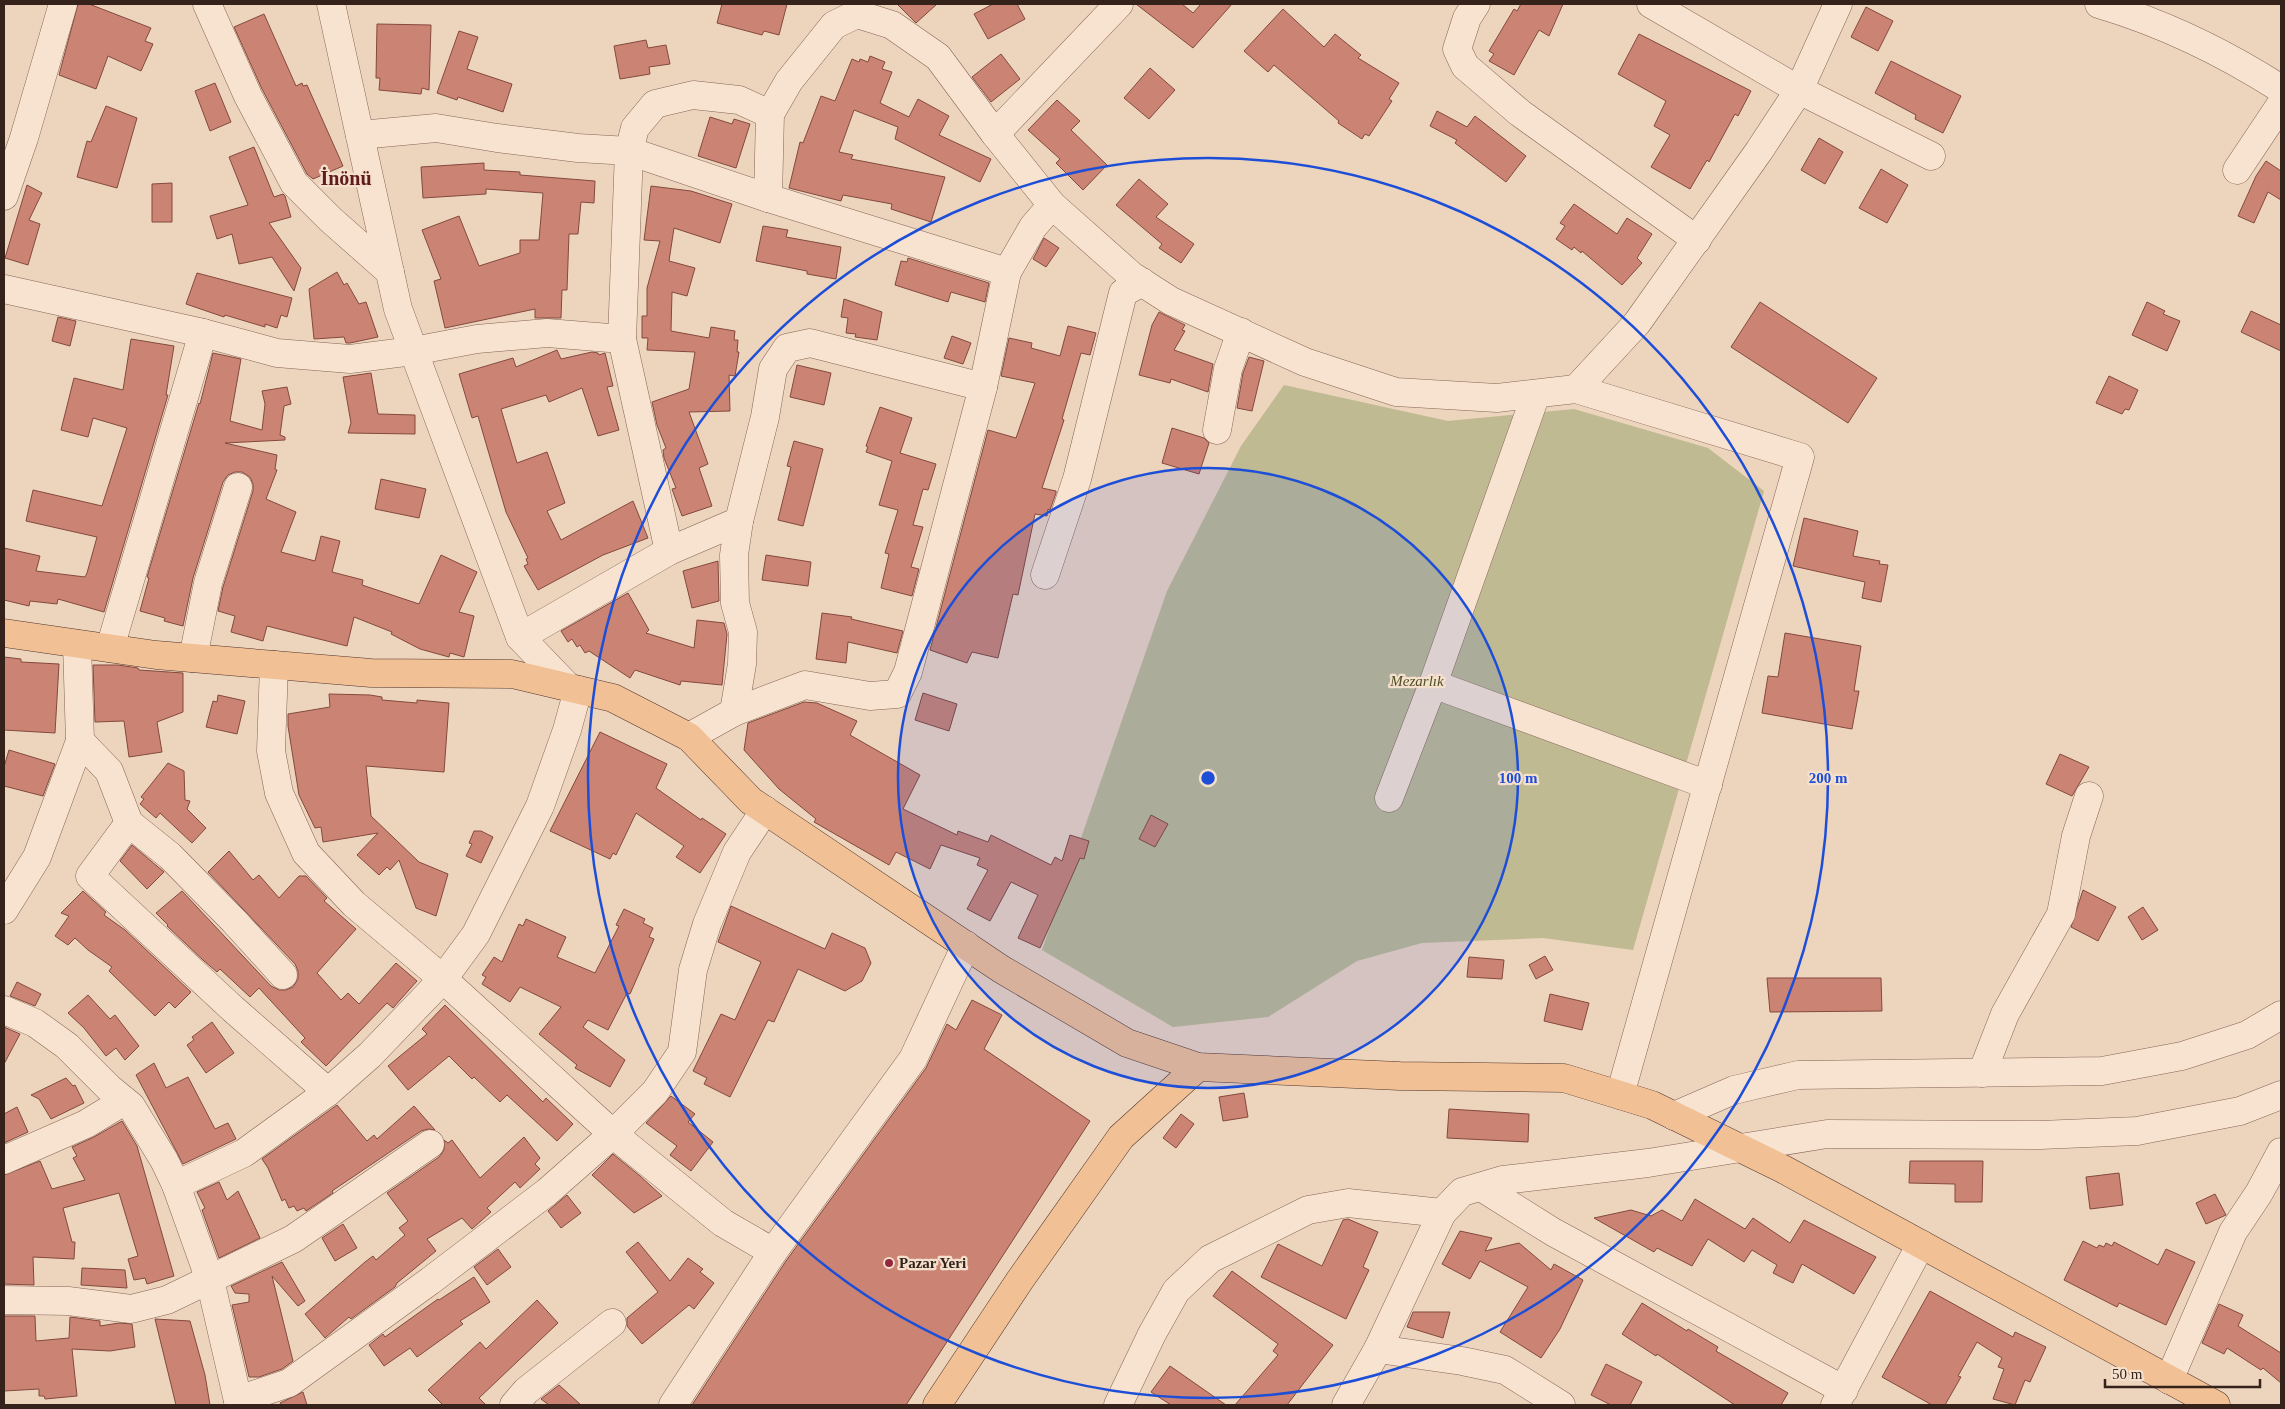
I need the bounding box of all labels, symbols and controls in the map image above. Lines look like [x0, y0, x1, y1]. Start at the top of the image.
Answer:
district label: İnönü [320, 166, 372, 189]
park label: Mezarlık [1389, 673, 1444, 689]
centre of rings [1199, 769, 1217, 787]
text: 100 m [1499, 770, 1538, 786]
text: 200 m [1809, 770, 1848, 786]
place label: Pazar Yeri [899, 1255, 966, 1271]
marker: Pazar Yeri [883, 1257, 895, 1269]
scale bar [2105, 1356, 2260, 1388]
text: 50 m [2112, 1366, 2143, 1382]

